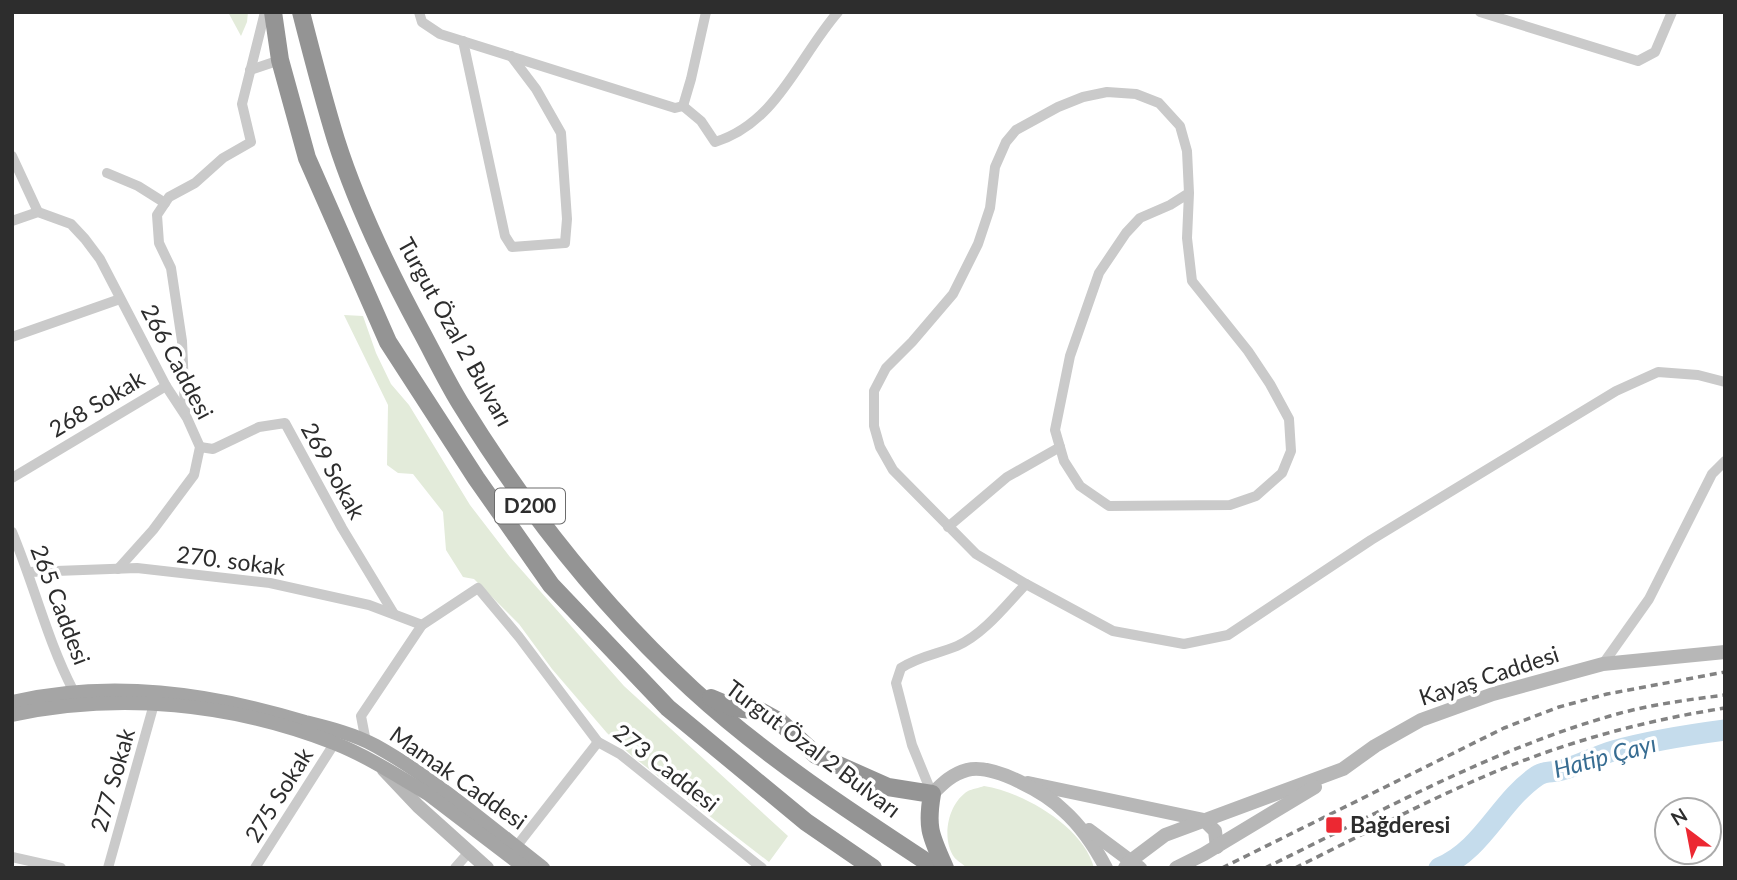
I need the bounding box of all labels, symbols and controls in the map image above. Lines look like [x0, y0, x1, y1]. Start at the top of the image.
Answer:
street label: Turgut Özal 2 Bulvarı [392, 232, 519, 431]
street label: 266 Caddesi [136, 299, 220, 424]
street label: 268 Sokak [44, 364, 149, 442]
street label: 269 Sokak [296, 417, 372, 524]
road number: D200 [495, 489, 565, 524]
street label: 270. sokak [175, 539, 287, 581]
street label: 265 Caddesi [25, 541, 97, 669]
street label: Kayaş Caddesi [1415, 639, 1562, 711]
street label: Turgut Özal 2 Bulvarı [721, 673, 906, 823]
street label: 273 Caddesi [608, 717, 725, 817]
street label: Mamak Caddesi [385, 720, 532, 835]
street label: 277 Sokak [84, 725, 140, 835]
water label: Hatip Çayı [1550, 728, 1659, 783]
street label: 275 Sokak [238, 742, 318, 847]
north arrow [1653, 796, 1723, 866]
text: N [1666, 803, 1691, 830]
place label: Bağderesi [1350, 810, 1450, 838]
marker: Bağderesi [1324, 815, 1344, 835]

